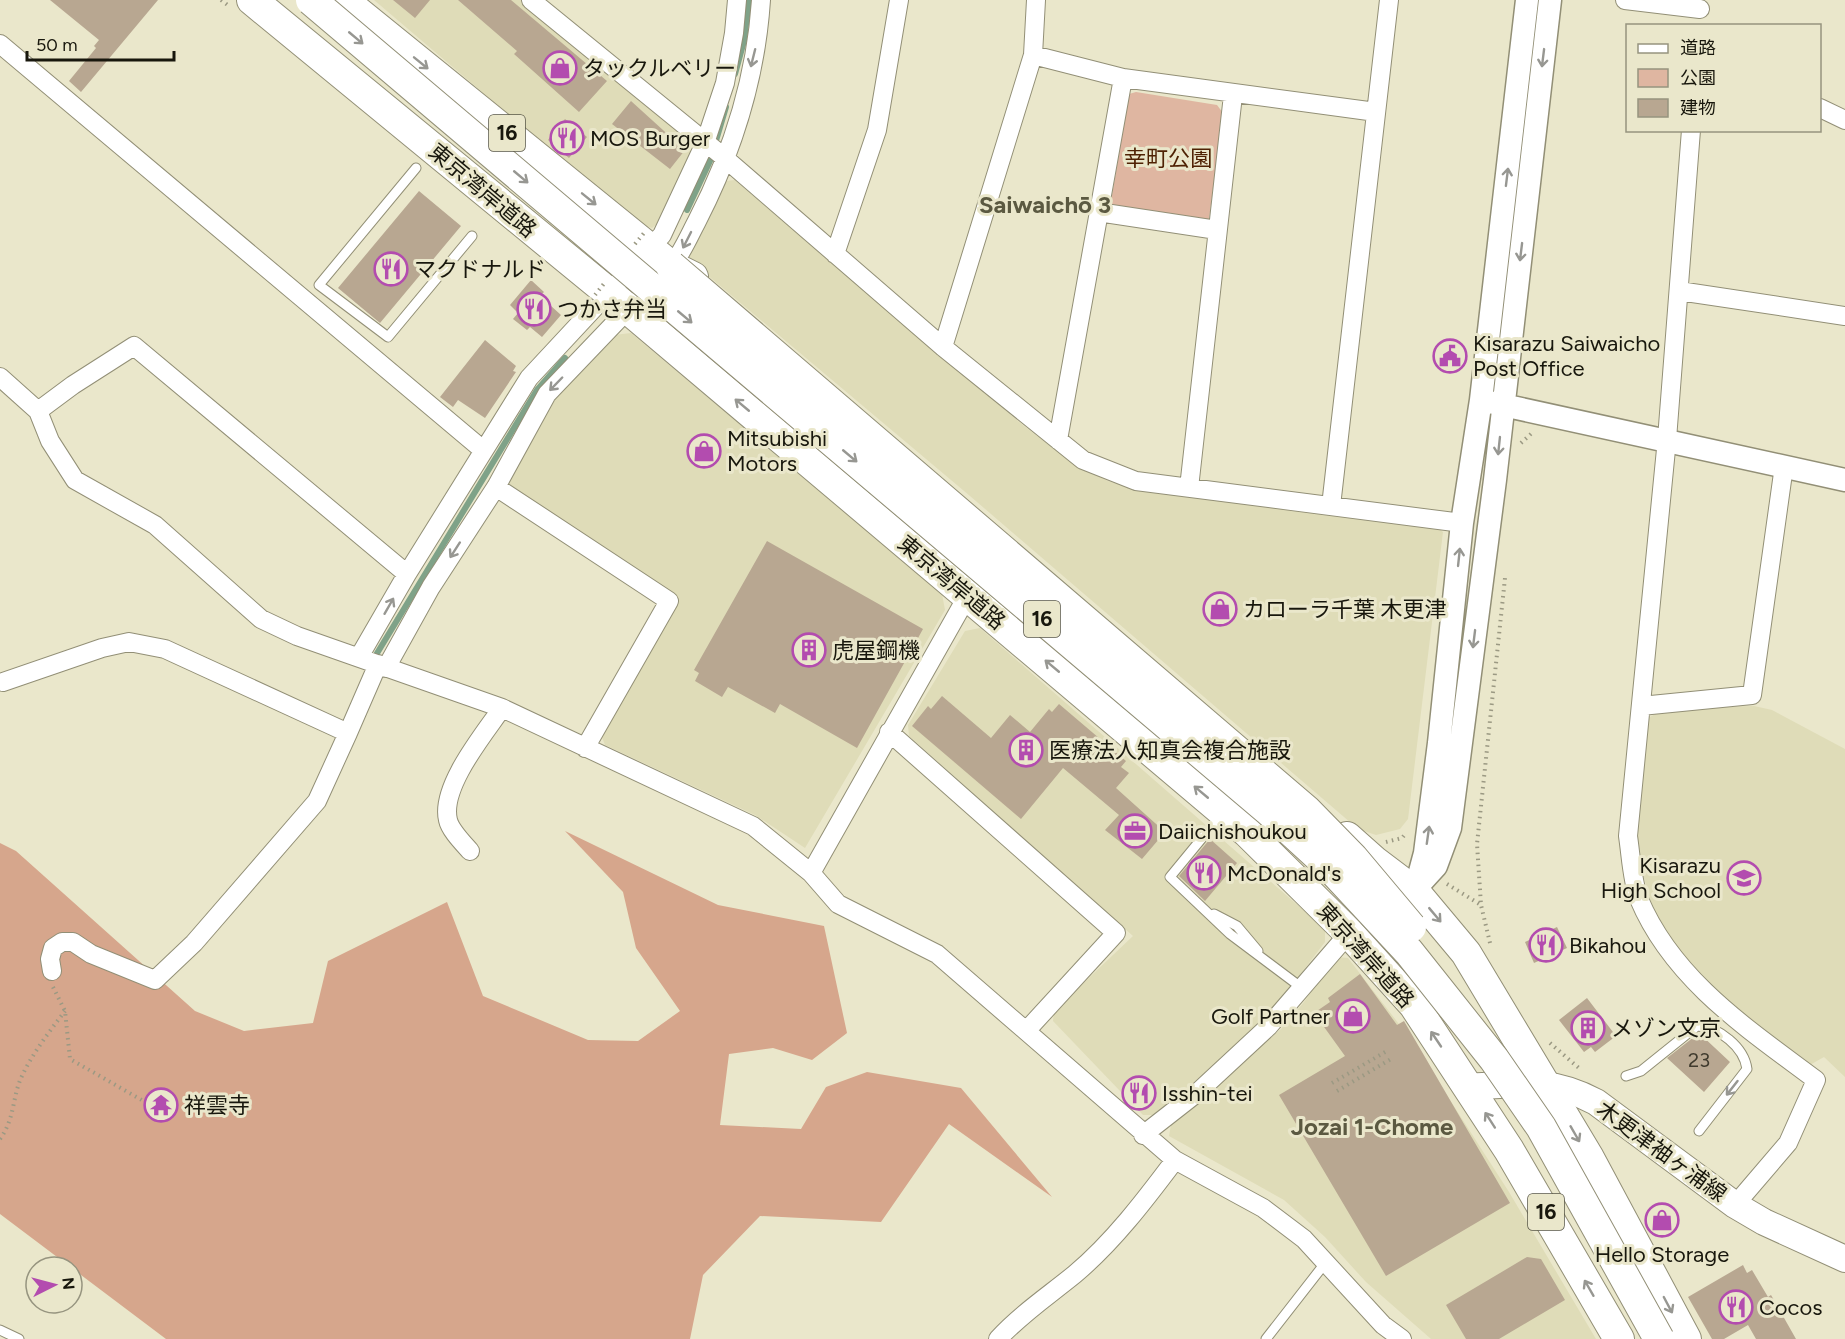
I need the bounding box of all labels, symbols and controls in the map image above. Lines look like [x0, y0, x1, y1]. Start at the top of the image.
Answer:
scale bar [27, 24, 174, 62]
legend [1626, 24, 1821, 132]
one-way arrow [348, 31, 363, 45]
text: 50 m [36, 34, 78, 56]
text: 道路 [1680, 37, 1716, 59]
one-way arrow [747, 48, 759, 67]
one-way arrow [1537, 48, 1548, 68]
shop icon: タックルベリー [542, 50, 578, 86]
place label: タックルベリー [583, 55, 736, 82]
one-way arrow [413, 56, 428, 70]
text: 公園 [1680, 67, 1716, 89]
text: 建物 [1680, 97, 1716, 119]
road number: 16 [489, 115, 525, 151]
restaurant icon: MOS Burger [549, 120, 585, 156]
place label: MOS Burger [590, 125, 711, 152]
street label: 東京湾岸道路 [423, 138, 542, 243]
park label: 幸町公園 [1124, 145, 1212, 172]
one-way arrow [1501, 167, 1512, 187]
one-way arrow [513, 171, 529, 184]
district label: Saiwaichō 3 [979, 190, 1111, 219]
one-way arrow [581, 192, 597, 205]
one-way arrow [681, 231, 693, 248]
one-way arrow [1515, 241, 1526, 261]
restaurant icon: マクドナルド [373, 251, 409, 287]
place label: マクドナルド [414, 256, 546, 283]
restaurant icon: つかさ弁当 [516, 291, 552, 327]
place label: つかさ弁当 [557, 296, 667, 323]
one-way arrow [677, 310, 692, 324]
place label: Kisarazu Saiwaicho Post Office [1473, 330, 1660, 382]
public building icon: Kisarazu Saiwaicho Post Office [1432, 338, 1468, 374]
one-way arrow [550, 376, 564, 391]
one-way arrow [735, 398, 750, 412]
place label: Mitsubishi Motors [727, 425, 827, 477]
shop icon: Mitsubishi Motors [686, 433, 722, 469]
one-way arrow [1493, 435, 1504, 455]
one-way arrow [842, 450, 858, 463]
street label: 東京湾岸道路 [892, 530, 1011, 635]
one-way arrow [449, 541, 461, 558]
one-way arrow [1454, 548, 1465, 568]
shop icon: カローラ千葉 木更津 [1202, 591, 1238, 627]
place label: カローラ千葉 木更津 [1243, 596, 1446, 623]
one-way arrow [383, 598, 395, 615]
road number: 16 [1024, 601, 1060, 637]
one-way arrow [1469, 629, 1480, 648]
building icon: 虎屋鋼機 [791, 632, 827, 668]
place label: 虎屋鋼機 [832, 637, 920, 664]
one-way arrow [1045, 659, 1060, 673]
building icon: 医療法人知真会複合施設 [1008, 732, 1044, 768]
place label: 医療法人知真会複合施設 [1049, 737, 1291, 764]
one-way arrow [1194, 785, 1209, 799]
office icon: Daiichishoukou [1117, 813, 1153, 849]
place label: Daiichishoukou [1158, 818, 1307, 845]
one-way arrow [1422, 825, 1433, 845]
place label: Kisarazu High School [1601, 852, 1721, 904]
restaurant icon: McDonald's [1186, 855, 1222, 891]
place label: McDonald's [1227, 860, 1341, 887]
school or university icon: Kisarazu High School [1726, 860, 1762, 896]
street label: 東京湾岸道路 [1311, 897, 1420, 1013]
one-way arrow [1428, 907, 1441, 923]
restaurant icon: Bikahou [1528, 927, 1564, 963]
place label: Bikahou [1569, 932, 1647, 959]
shop icon: Golf Partner [1335, 998, 1371, 1034]
place label: Golf Partner [1211, 1003, 1331, 1030]
building icon: メゾン文京 [1570, 1010, 1606, 1046]
place label: メゾン文京 [1611, 1015, 1721, 1042]
one-way arrow [1430, 1031, 1442, 1047]
house number: 23 [1688, 1048, 1710, 1072]
restaurant icon: Isshin-tei [1121, 1075, 1157, 1111]
place label: Isshin-tei [1162, 1080, 1253, 1107]
one-way arrow [1726, 1080, 1739, 1096]
temple icon: 祥雲寺 [143, 1087, 179, 1123]
place label: 祥雲寺 [184, 1092, 250, 1119]
street label: 木更津袖ヶ浦線 [1591, 1095, 1732, 1208]
district label: Jozai 1-Chome [1291, 1112, 1453, 1141]
one-way arrow [1484, 1112, 1497, 1129]
one-way arrow [1569, 1125, 1581, 1142]
road number: 16 [1528, 1194, 1564, 1230]
shop icon: Hello Storage [1644, 1202, 1680, 1238]
place label: Hello Storage [1595, 1241, 1729, 1268]
north arrow [24, 1255, 84, 1315]
text: N [58, 1276, 79, 1291]
one-way arrow [1583, 1280, 1595, 1297]
restaurant icon: Cocos [1718, 1289, 1754, 1325]
place label: Cocos [1759, 1294, 1823, 1321]
one-way arrow [1662, 1296, 1674, 1313]

